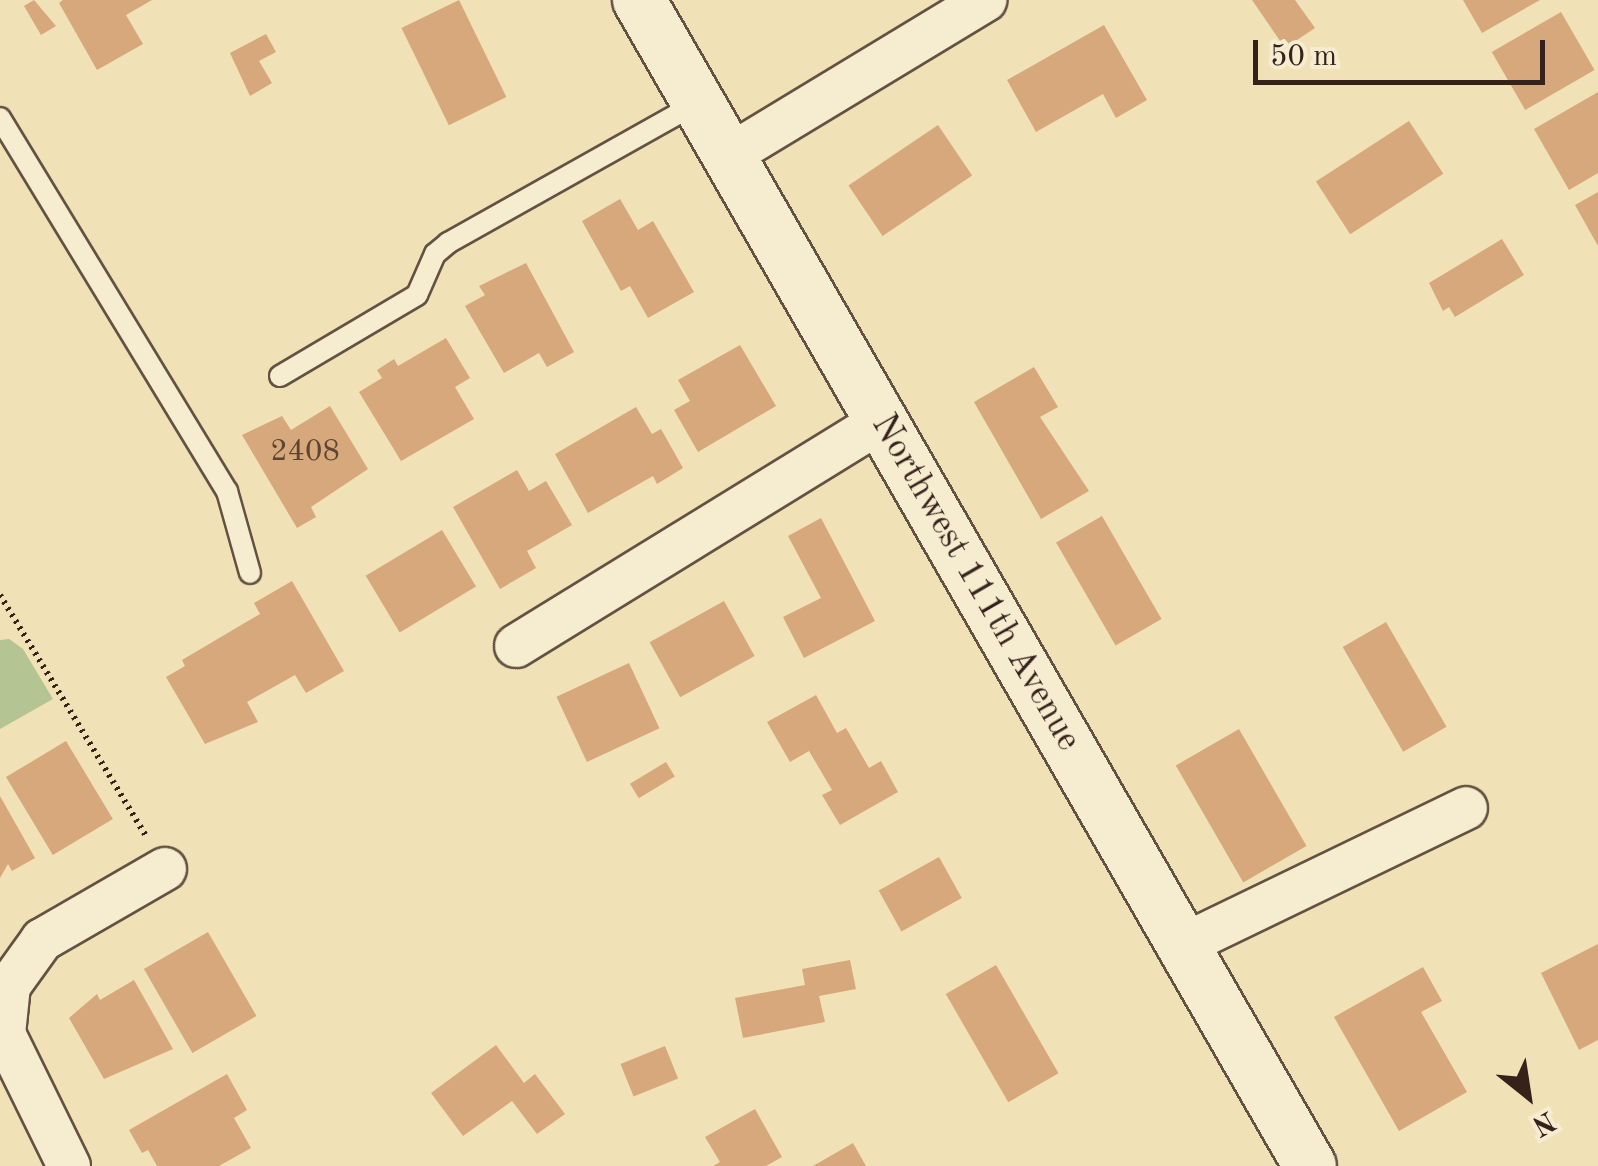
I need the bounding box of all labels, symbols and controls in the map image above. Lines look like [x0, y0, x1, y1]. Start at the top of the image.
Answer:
scale bar [1258, 20, 1550, 82]
text: 50 m [1270, 42, 1337, 72]
street label: Northwest 111th Avenue [861, 407, 1089, 759]
house number: 2408 [270, 434, 340, 470]
north arrow [1478, 1046, 1578, 1146]
text: N [1527, 1105, 1559, 1139]

